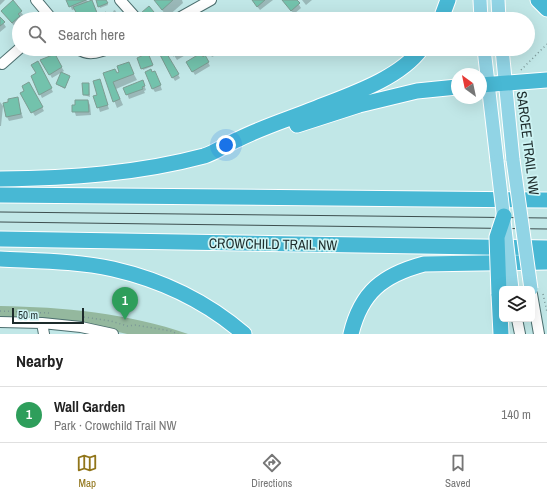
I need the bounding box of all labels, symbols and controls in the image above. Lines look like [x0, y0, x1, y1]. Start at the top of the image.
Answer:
search box [12, 12, 535, 56]
icon: search [26, 23, 48, 45]
text: Search here [58, 24, 125, 45]
north arrow [451, 68, 487, 104]
street label: SARCEE TRAIL NW [513, 90, 543, 196]
your location [216, 135, 236, 155]
street label: CROWCHILD TRAIL NW [209, 234, 337, 254]
map controls [499, 286, 535, 322]
button: layers [499, 286, 535, 322]
pin: 1 [112, 287, 138, 320]
scale bar [12, 306, 84, 325]
text: 50 m [18, 308, 38, 322]
text: Nearby [16, 349, 63, 372]
text: Wall Garden [54, 396, 125, 417]
text: 1 [26, 406, 32, 423]
text: 140 m [501, 406, 531, 423]
text: Park · Crowchild Trail NW [54, 417, 177, 434]
tab: Map [76, 452, 98, 490]
tab: Directions [251, 452, 292, 490]
tab: Saved [445, 452, 471, 490]

